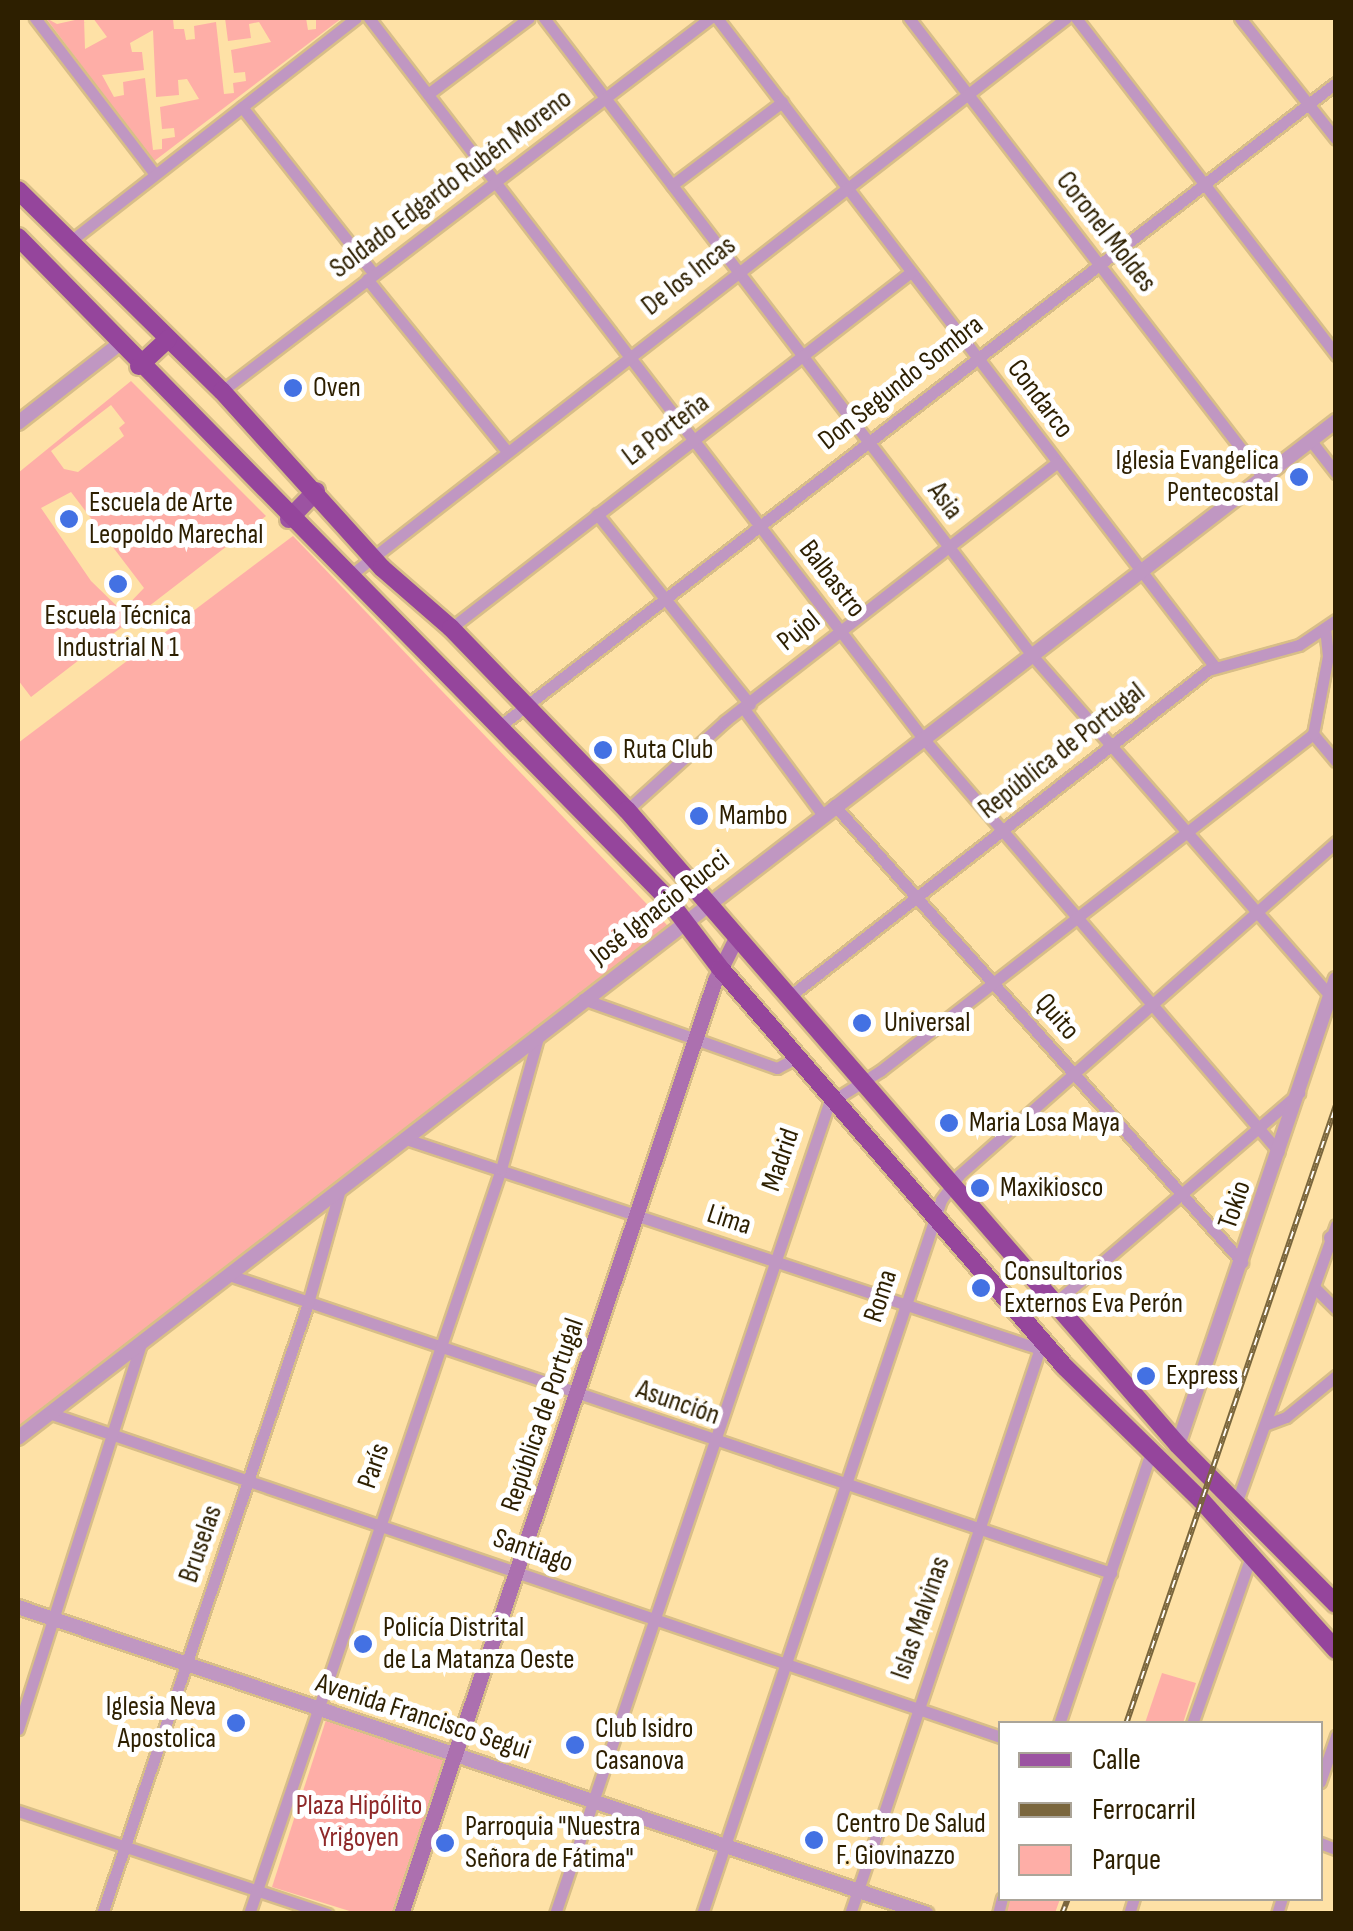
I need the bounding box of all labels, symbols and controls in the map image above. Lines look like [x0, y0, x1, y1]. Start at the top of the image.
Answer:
street label: Soldado Edgardo Rubén Moreno [324, 82, 578, 286]
street label: Coronel Moldes [1049, 165, 1163, 299]
street label: De los Incas [635, 229, 743, 323]
street label: Don Segundo Sombra [812, 308, 990, 458]
street label: Condarco [1000, 353, 1080, 445]
place label: Oven [313, 371, 361, 405]
marker: Oven [282, 377, 304, 399]
street label: La Porteña [616, 387, 716, 473]
place label: Iglesia Evangelica Pentecostal [1116, 444, 1279, 510]
marker: Iglesia Evangelica Pentecostal [1288, 466, 1310, 488]
street label: Asia [920, 476, 970, 526]
place label: Escuela de Arte Leopoldo Marechal [89, 486, 264, 552]
marker: Escuela de Arte Leopoldo Marechal [58, 508, 80, 530]
street label: Balbastro [791, 534, 873, 624]
marker: Escuela Técnica Industrial N 1 [107, 573, 129, 595]
place label: Escuela Técnica Industrial N 1 [45, 599, 191, 665]
street label: Pujol [771, 604, 827, 658]
street label: República de Portugal [972, 676, 1152, 826]
place label: Ruta Club [623, 733, 713, 767]
marker: Ruta Club [592, 739, 614, 761]
place label: Mambo [719, 799, 788, 833]
marker: Mambo [688, 805, 710, 827]
street label: José Ignacio Rucci [584, 843, 736, 973]
street label: Quito [1028, 987, 1086, 1047]
place label: Universal [884, 1006, 970, 1040]
marker: Universal [849, 1010, 875, 1036]
place label: Maria Losa Maya [969, 1106, 1120, 1140]
marker: Maria Losa Maya [938, 1112, 960, 1134]
street label: Madrid [755, 1124, 807, 1196]
place label: Maxikiosco [1000, 1171, 1103, 1205]
marker: Maxikiosco [969, 1177, 991, 1199]
street label: Tokio [1211, 1177, 1259, 1233]
street label: Lima [703, 1197, 755, 1243]
place label: Consultorios Externos Eva Perón [1004, 1255, 1183, 1321]
street label: Roma [857, 1266, 905, 1326]
marker: Consultorios Externos Eva Perón [968, 1275, 994, 1301]
street label: República de Portugal [494, 1314, 592, 1516]
place label: Express [1166, 1359, 1238, 1393]
marker: Express [1135, 1365, 1157, 1387]
street label: Asunción [632, 1373, 724, 1433]
street label: París [351, 1439, 397, 1493]
street label: Bruselas [172, 1501, 230, 1587]
street label: Santiago [489, 1522, 577, 1580]
street label: Islas Malvinas [884, 1552, 958, 1684]
place label: Policía Distrital de La Matanza Oeste [383, 1611, 575, 1677]
marker: Policía Distrital de La Matanza Oeste [352, 1633, 374, 1655]
street label: Avenida Francisco Segui [312, 1666, 534, 1768]
place label: Iglesia Neva Apostolica [106, 1690, 216, 1756]
marker: Iglesia Neva Apostolica [225, 1712, 247, 1734]
place label: Club Isidro Casanova [595, 1712, 693, 1778]
legend [998, 1721, 1323, 1901]
marker: Club Isidro Casanova [564, 1734, 586, 1756]
text: Calle [1092, 1742, 1141, 1778]
park label: Plaza Hipólito Yrigoyen [296, 1789, 422, 1855]
text: Ferrocarril [1092, 1792, 1196, 1828]
place label: Centro De Salud F. Giovinazzo [836, 1807, 986, 1873]
place label: Parroquia "Nuestra Señora de Fátima" [465, 1810, 641, 1876]
marker: Centro De Salud F. Giovinazzo [801, 1827, 827, 1853]
marker: Parroquia "Nuestra Señora de Fátima" [434, 1832, 456, 1854]
text: Parque [1092, 1842, 1161, 1878]

